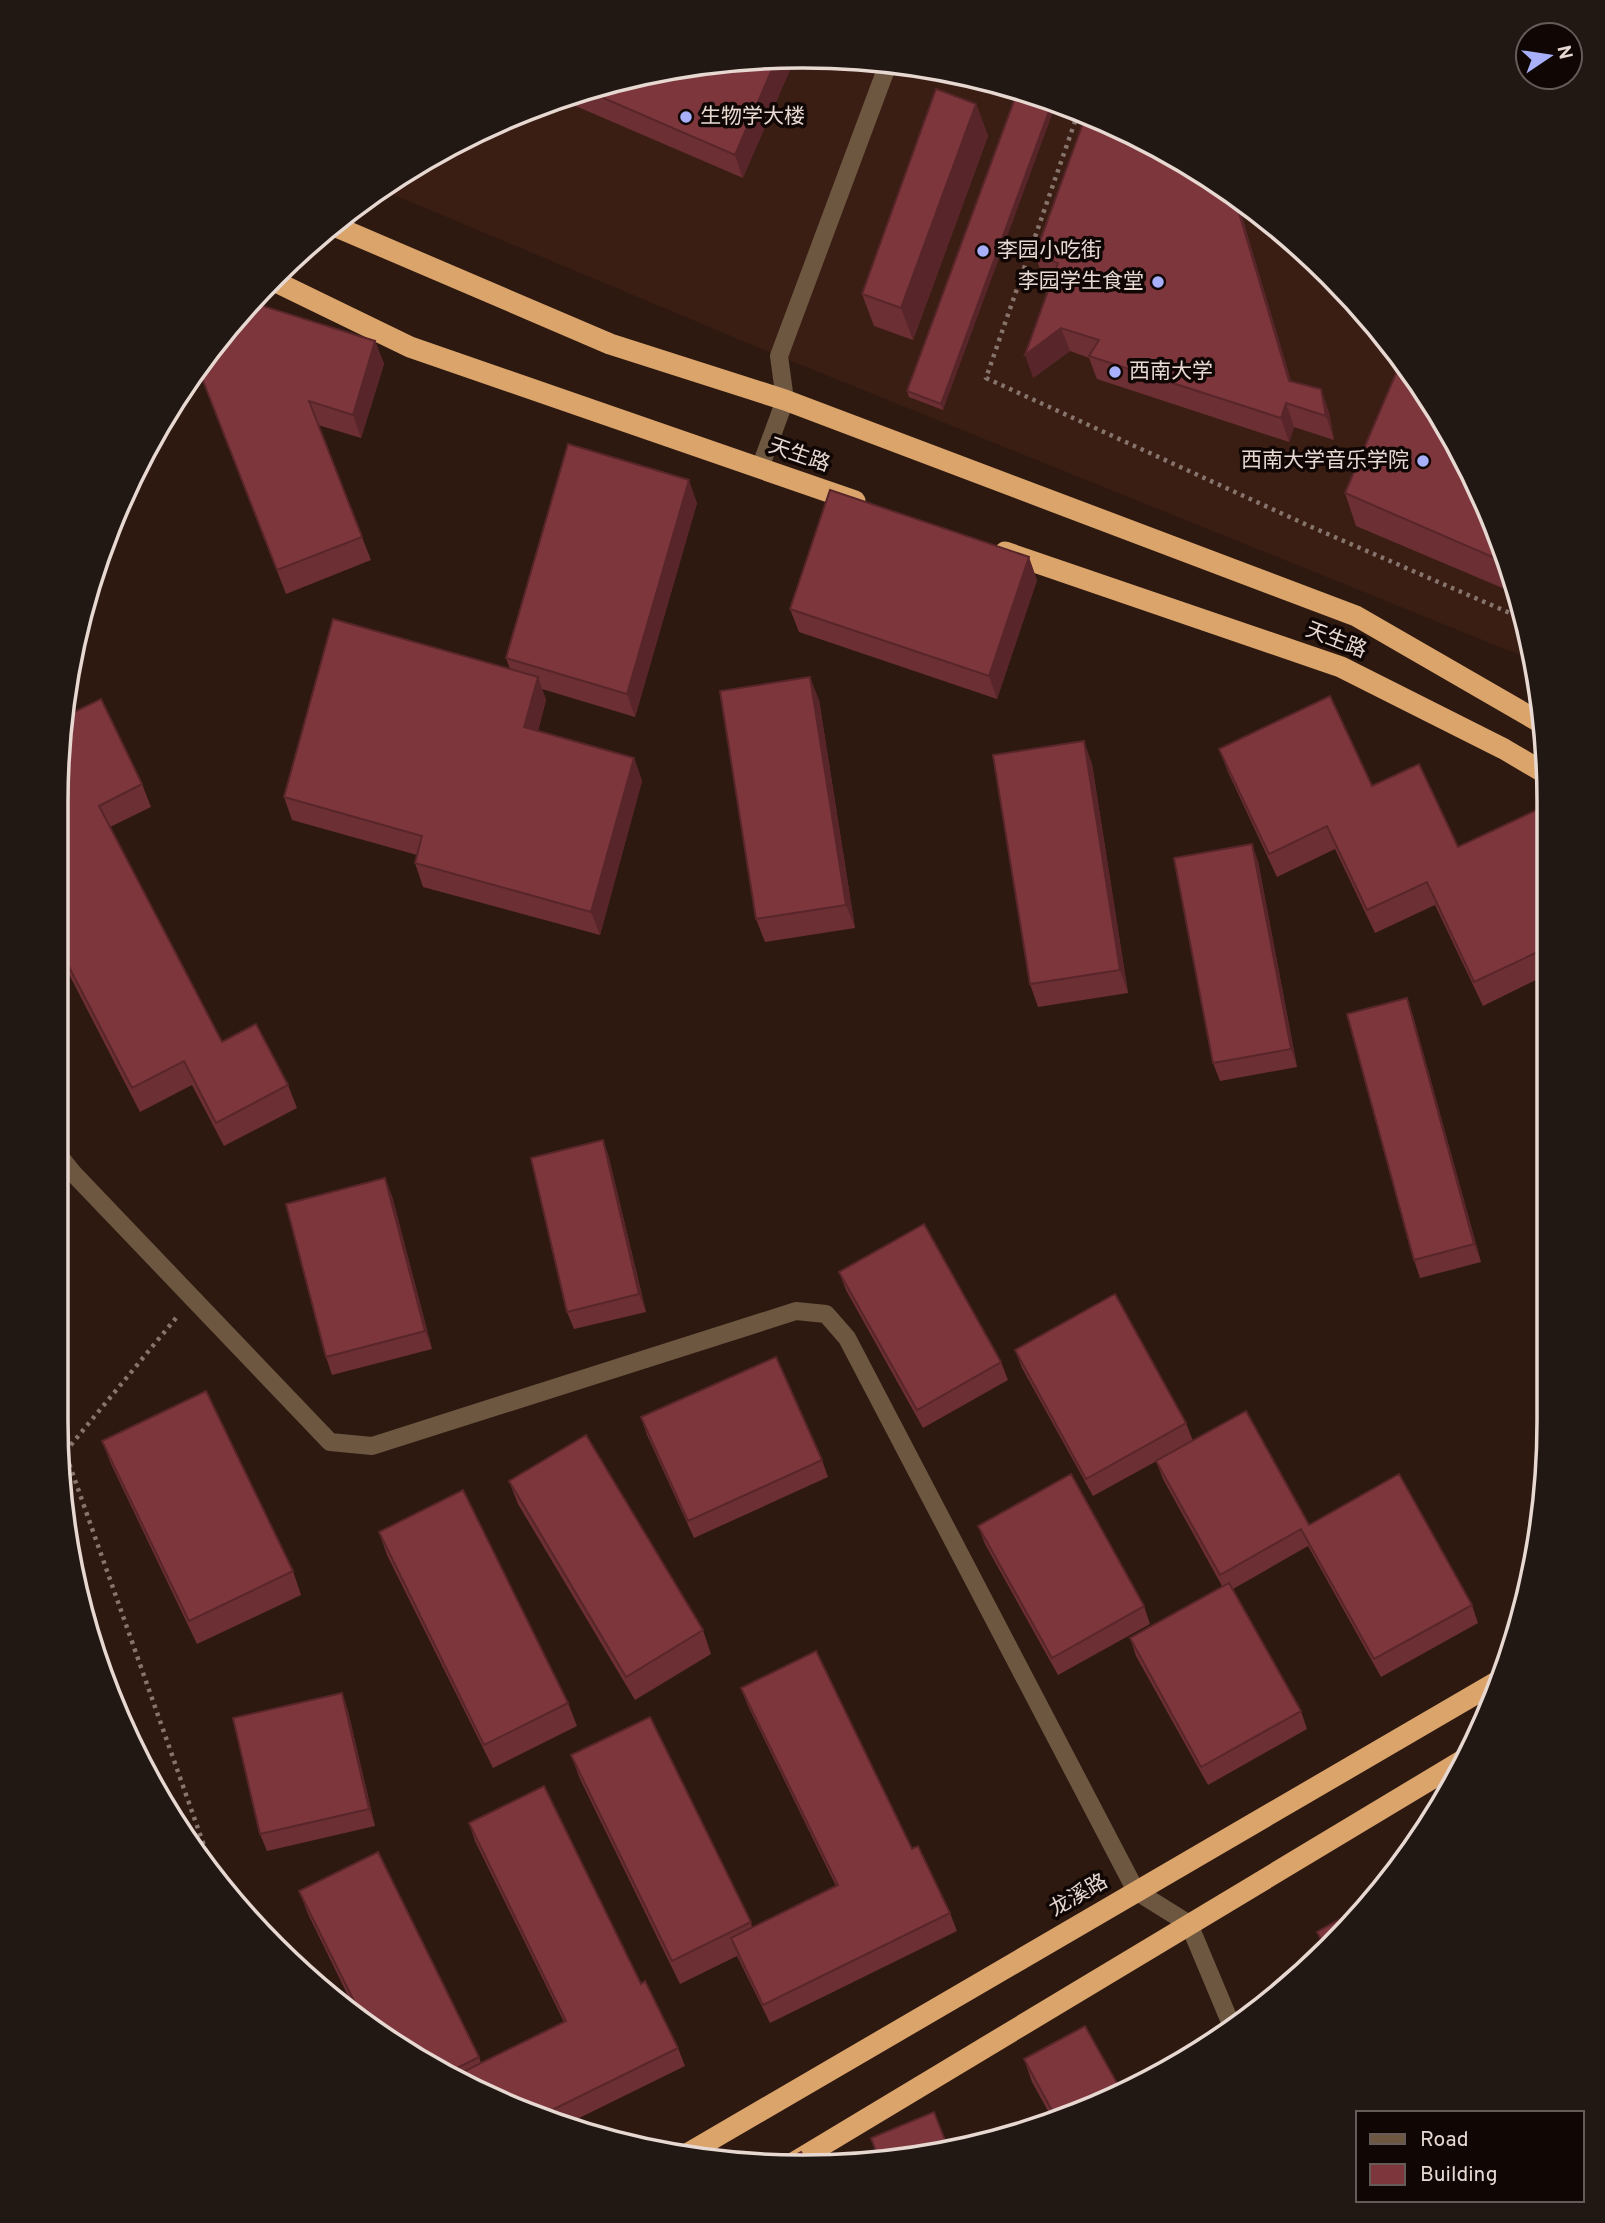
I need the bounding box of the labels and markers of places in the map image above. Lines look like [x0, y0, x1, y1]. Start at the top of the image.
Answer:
place label: 生物学大楼 [700, 104, 805, 131]
marker: 生物学大楼 [678, 109, 694, 125]
place label: 李园小吃街 [997, 238, 1102, 265]
marker: 李园小吃街 [975, 243, 991, 259]
place label: 李园学生食堂 [1018, 269, 1144, 296]
marker: 李园学生食堂 [1150, 274, 1166, 290]
place label: 西南大学 [1129, 359, 1213, 386]
marker: 西南大学 [1107, 364, 1123, 380]
place label: 西南大学音乐学院 [1241, 448, 1409, 475]
marker: 西南大学音乐学院 [1415, 453, 1431, 469]

